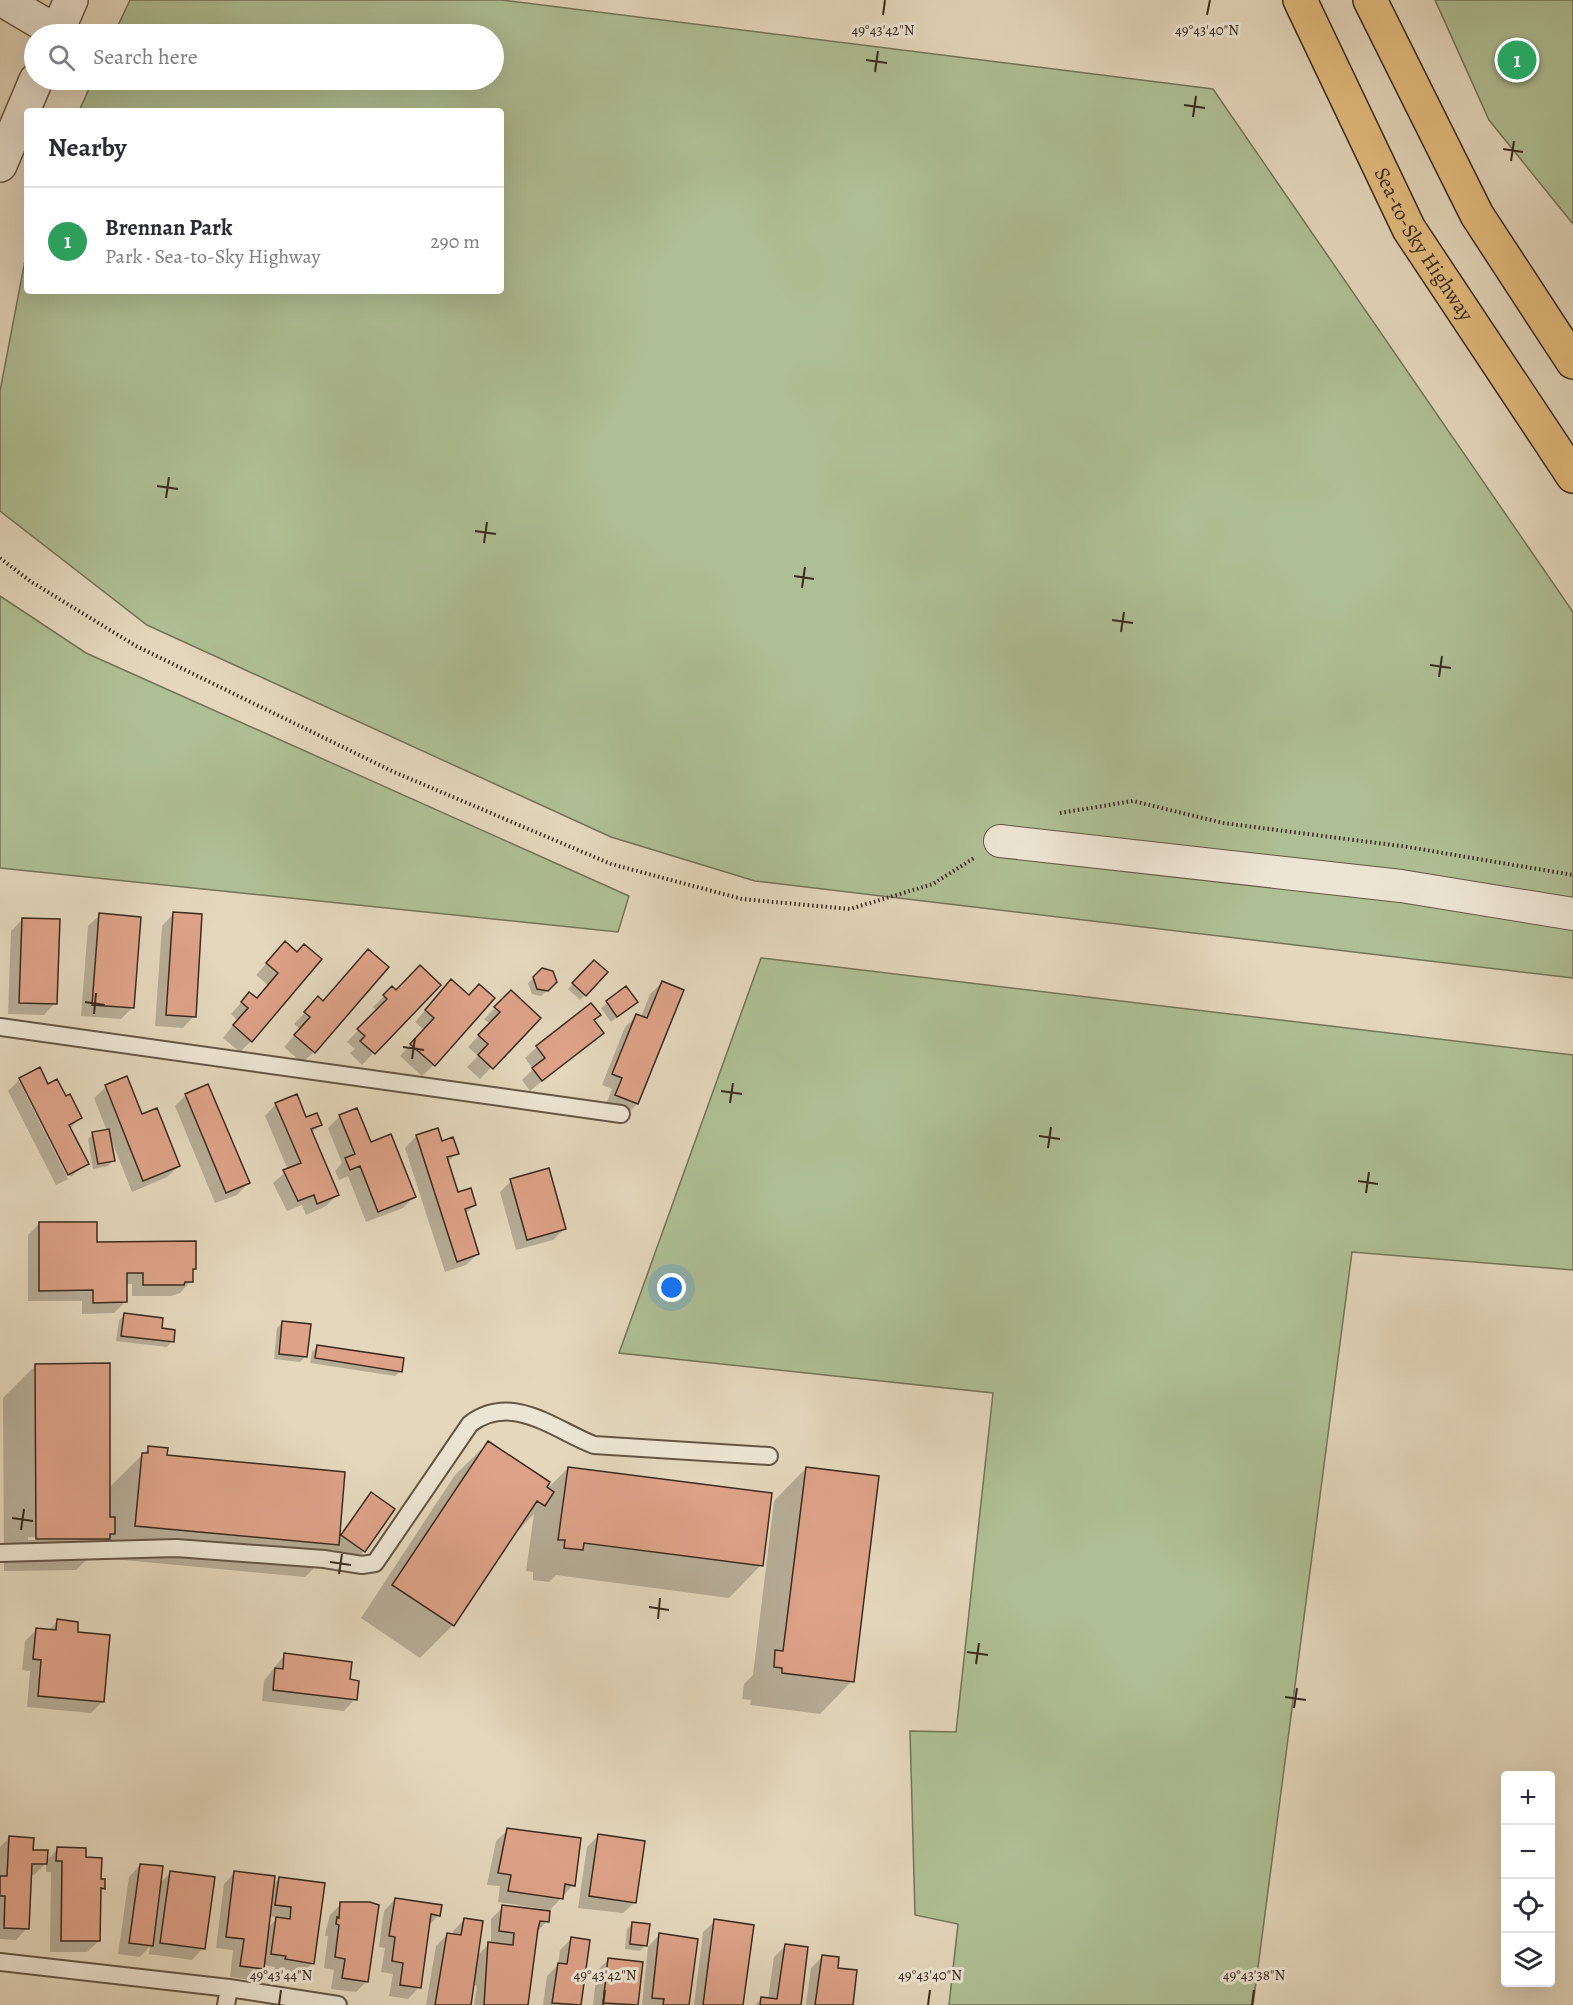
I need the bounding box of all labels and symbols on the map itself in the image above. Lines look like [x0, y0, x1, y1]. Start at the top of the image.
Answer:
text: 49°43'42"N [851, 20, 915, 40]
text: 49°43'40"N [1175, 20, 1239, 40]
pin: 1 [1498, 38, 1537, 82]
street label: Sea-to-Sky Highway [1368, 163, 1481, 327]
your location [657, 1273, 686, 1302]
text: 49°43'44"N [250, 1965, 313, 1985]
text: 49°43'42"N [573, 1965, 637, 1985]
text: 49°43'40"N [898, 1965, 962, 1985]
text: 49°43'38"N [1223, 1965, 1286, 1985]

